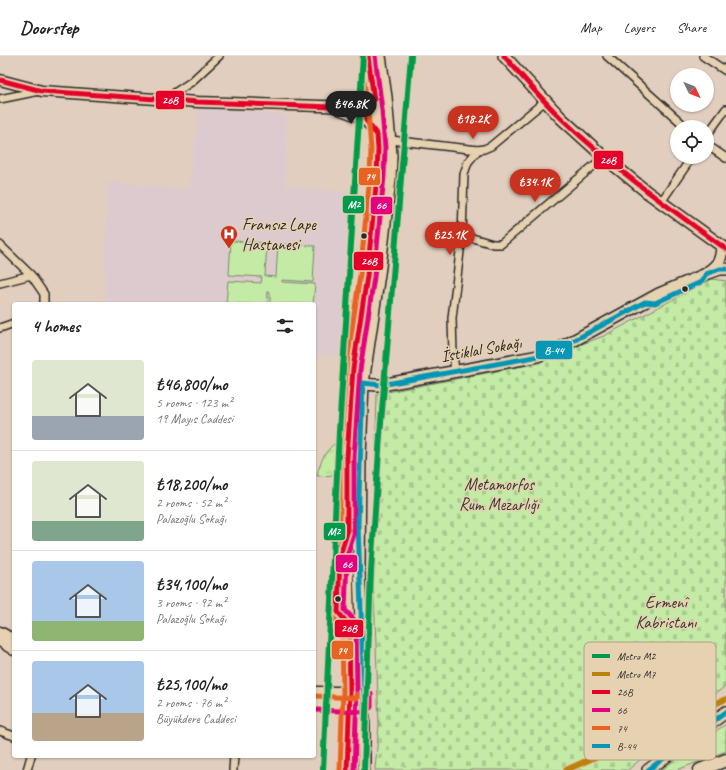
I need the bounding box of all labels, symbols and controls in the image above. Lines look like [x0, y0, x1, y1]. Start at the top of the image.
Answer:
text: Doorstep [20, 16, 78, 40]
text: Map [580, 19, 602, 36]
text: Layers [624, 19, 655, 36]
text: Share [677, 19, 706, 36]
north arrow [670, 68, 714, 112]
map controls [670, 68, 714, 164]
line badge: 26B [155, 90, 185, 110]
pin: ₺46.8K [318, 91, 384, 125]
text: 26B [162, 93, 179, 107]
text: ₺46.8K [335, 96, 367, 112]
pin: ₺18.2K [440, 106, 506, 140]
text: ₺18.2K [457, 111, 489, 127]
button: locate [670, 120, 714, 164]
line badge: 26B [593, 150, 624, 170]
text: 26B [600, 153, 617, 167]
line badge: 74 [358, 167, 381, 186]
text: 74 [365, 169, 377, 183]
pin: ₺34.1K [502, 169, 568, 203]
text: ₺34.1K [519, 174, 551, 190]
line badge: M2 [342, 195, 365, 214]
line badge: 66 [370, 196, 393, 215]
text: M2 [348, 197, 362, 211]
text: 66 [376, 198, 387, 212]
place label: Fransız Lape Hastanesi [242, 214, 317, 255]
pin: ₺25.1K [417, 222, 483, 256]
hospital icon: Fransız Lape Hastanesi [219, 224, 239, 249]
text: ₺25.1K [434, 227, 466, 243]
unlabelled marker [359, 231, 369, 241]
line badge: 26B [353, 251, 384, 271]
text: 26B [361, 254, 378, 268]
unlabelled marker [680, 284, 690, 294]
icon: filters [274, 315, 296, 337]
text: 4 homes [32, 316, 80, 337]
street label: İstiklal Sokağı [439, 332, 524, 367]
line badge: B-44 [535, 340, 573, 360]
text: B-44 [544, 343, 566, 357]
text: ₺46,800/mo [156, 374, 227, 395]
icon: home [64, 376, 112, 424]
text: 5 rooms · 123 m² [156, 395, 232, 411]
text: 19 Mayıs Caddesi [156, 411, 233, 427]
text: ₺18,200/mo [156, 474, 227, 495]
park label: Metamorfos Rum Mezarlığı [459, 474, 540, 515]
icon: home [64, 477, 112, 525]
text: 2 rooms · 52 m² [156, 495, 226, 511]
text: Palazoğlu Sokağı [156, 511, 226, 527]
line badge: M2 [323, 522, 346, 541]
text: M2 [328, 524, 342, 538]
line badge: 66 [335, 554, 358, 573]
text: 66 [342, 557, 353, 571]
text: ₺34,100/mo [156, 574, 227, 595]
icon: home [64, 577, 112, 625]
park label: Ermenî Kabristanı [635, 592, 697, 633]
unlabelled marker [333, 594, 343, 604]
text: 3 rooms · 92 m² [156, 595, 226, 611]
text: Palazoğlu Sokağı [156, 611, 226, 627]
line badge: 26B [334, 619, 364, 638]
text: 26B [341, 621, 358, 635]
line badge: 74 [331, 640, 354, 660]
legend [584, 642, 716, 760]
text: 74 [337, 643, 349, 657]
text: Metro M2 [617, 649, 657, 663]
text: Metro M7 [617, 667, 657, 681]
text: ₺25,100/mo [156, 674, 227, 695]
icon: home [64, 677, 112, 725]
text: 26B [617, 685, 634, 699]
text: 2 rooms · 76 m² [156, 695, 226, 711]
text: 66 [617, 703, 628, 717]
text: Büyükdere Caddesi [156, 711, 236, 727]
text: 74 [617, 721, 628, 735]
text: B-44 [617, 739, 637, 753]

